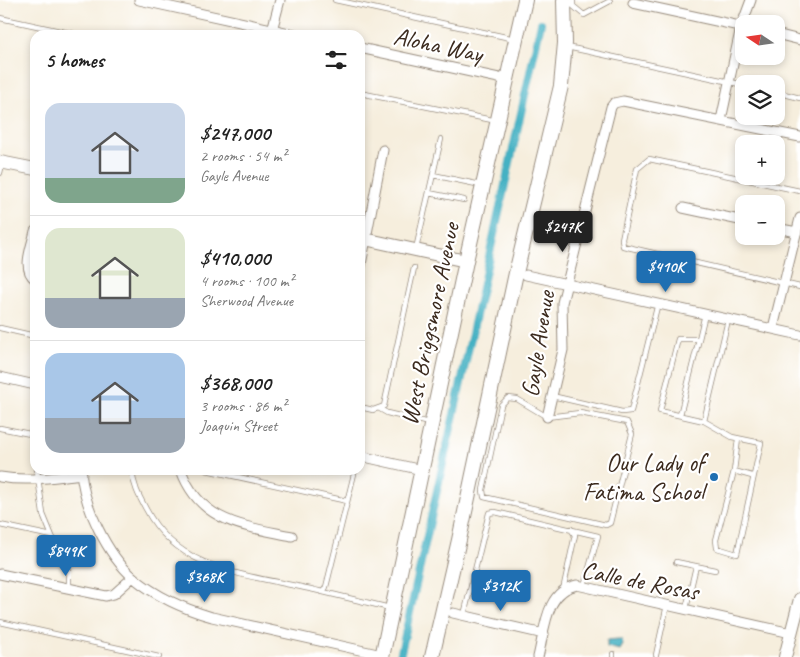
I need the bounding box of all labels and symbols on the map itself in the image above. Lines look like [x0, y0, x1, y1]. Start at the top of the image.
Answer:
north arrow [735, 15, 785, 65]
street label: Aloha Way [391, 20, 488, 70]
pin: $247K [528, 210, 598, 253]
street label: West Briggsmore Avenue [393, 218, 467, 428]
pin: $410K [631, 250, 701, 293]
street label: Gayle Avenue [514, 287, 562, 399]
place label: Our Lady of Fatima School [583, 447, 709, 508]
marker: Our Lady of Fatima School [708, 471, 720, 483]
pin: $849K [31, 534, 101, 577]
street label: Calle de Rosas [579, 554, 704, 608]
pin: $368K [170, 560, 240, 603]
pin: $312K [466, 570, 536, 612]

